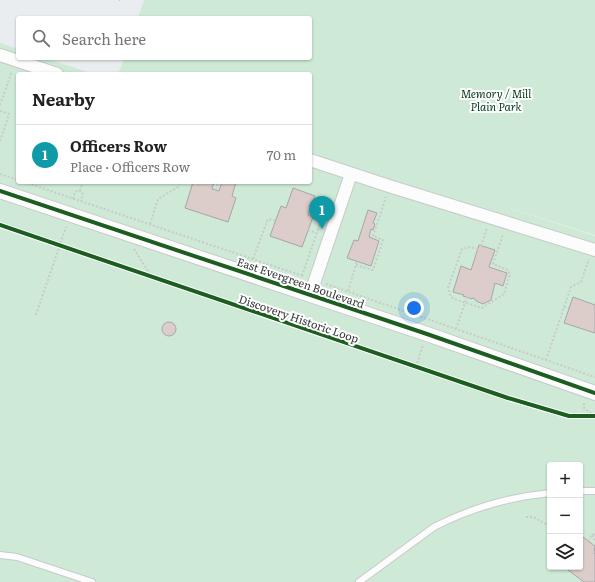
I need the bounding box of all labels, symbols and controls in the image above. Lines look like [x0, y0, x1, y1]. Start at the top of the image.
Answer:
search box [16, 16, 312, 60]
icon: search [30, 27, 52, 49]
text: Search here [62, 27, 146, 50]
park label: Memory / Mill Plain Park [461, 85, 532, 114]
text: Nearby [32, 86, 95, 111]
text: Officers Row [70, 134, 167, 157]
text: 1 [42, 145, 48, 164]
text: 70 m [267, 145, 296, 164]
text: Place · Officers Row [70, 157, 190, 176]
pin: 1 [309, 196, 335, 229]
street label: East Evergreen Boulevard [235, 253, 367, 311]
street label: Discovery Historic Loop [237, 290, 361, 346]
your location [404, 298, 424, 318]
map controls [547, 462, 583, 570]
button: + [547, 462, 583, 498]
button: − [547, 498, 583, 534]
button: layers [547, 534, 583, 570]

